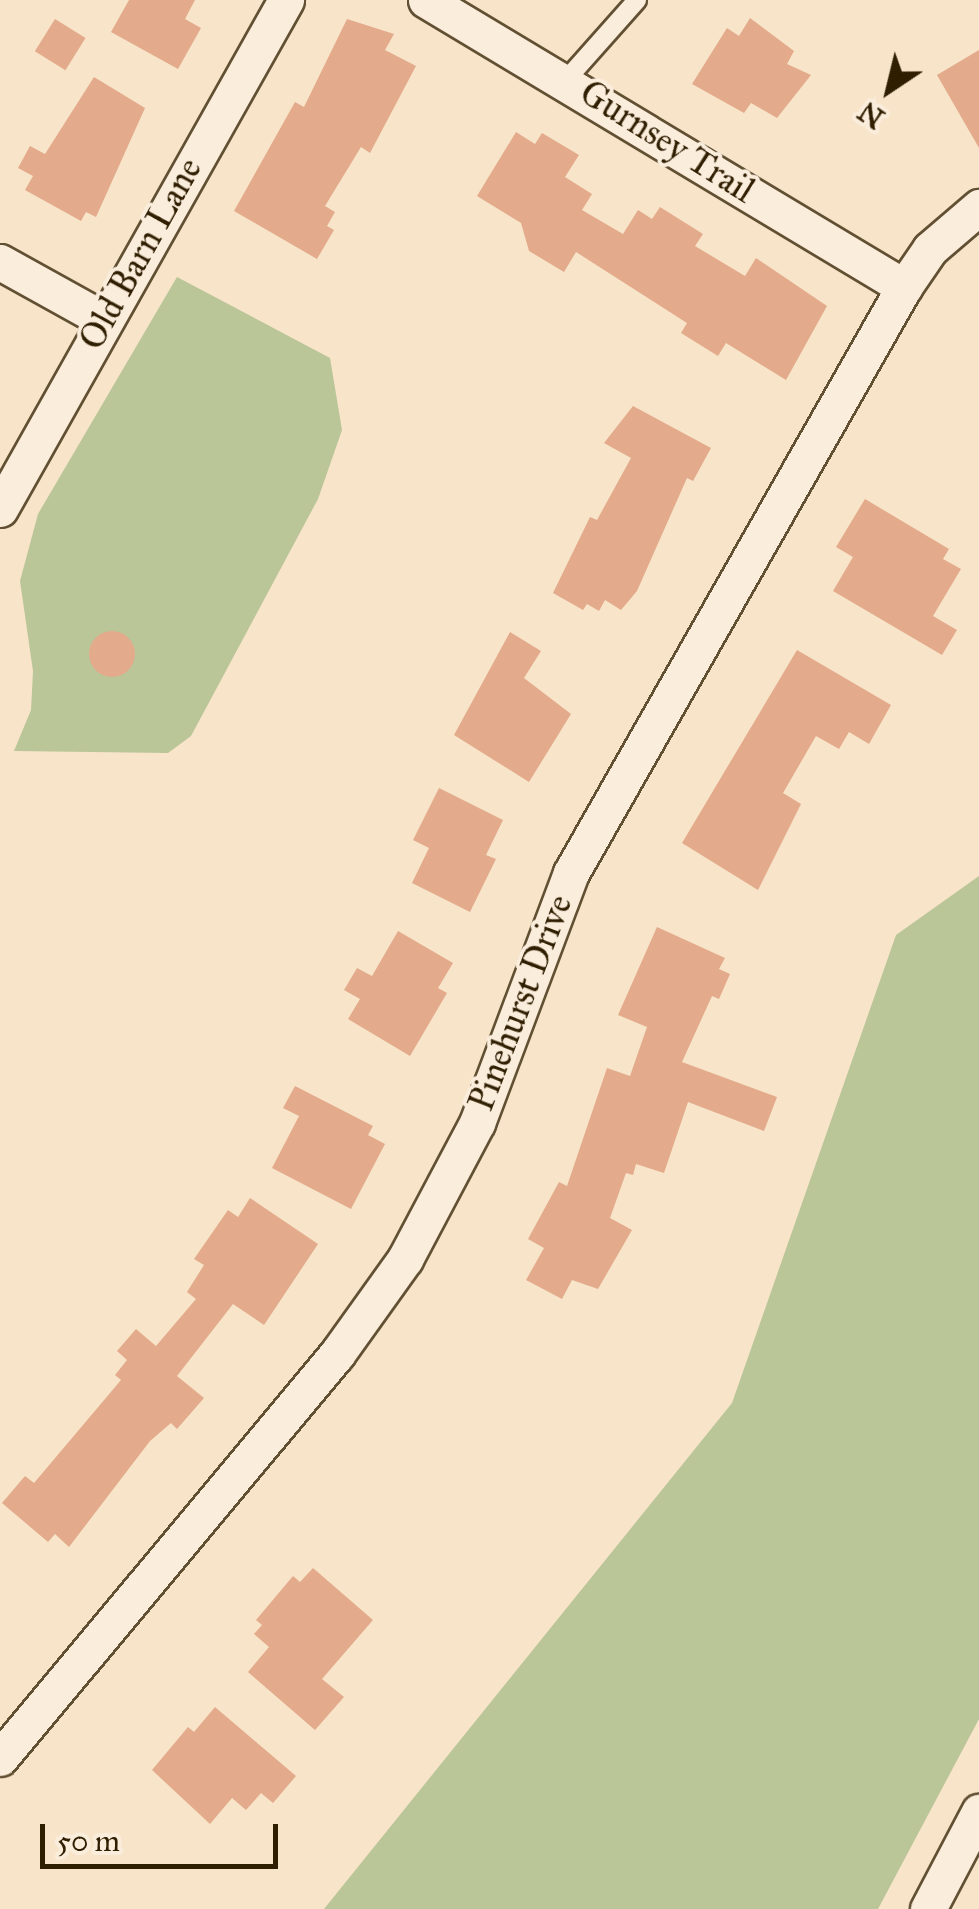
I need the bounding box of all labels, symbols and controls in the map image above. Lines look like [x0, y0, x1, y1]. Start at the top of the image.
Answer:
north arrow [839, 40, 939, 140]
street label: Gurnsey Trail [572, 72, 762, 212]
text: N [852, 94, 891, 136]
street label: Old Barn Lane [71, 151, 211, 357]
street label: Pinehurst Drive [461, 889, 581, 1117]
scale bar [45, 1804, 282, 1866]
text: 50 m [57, 1823, 120, 1859]

